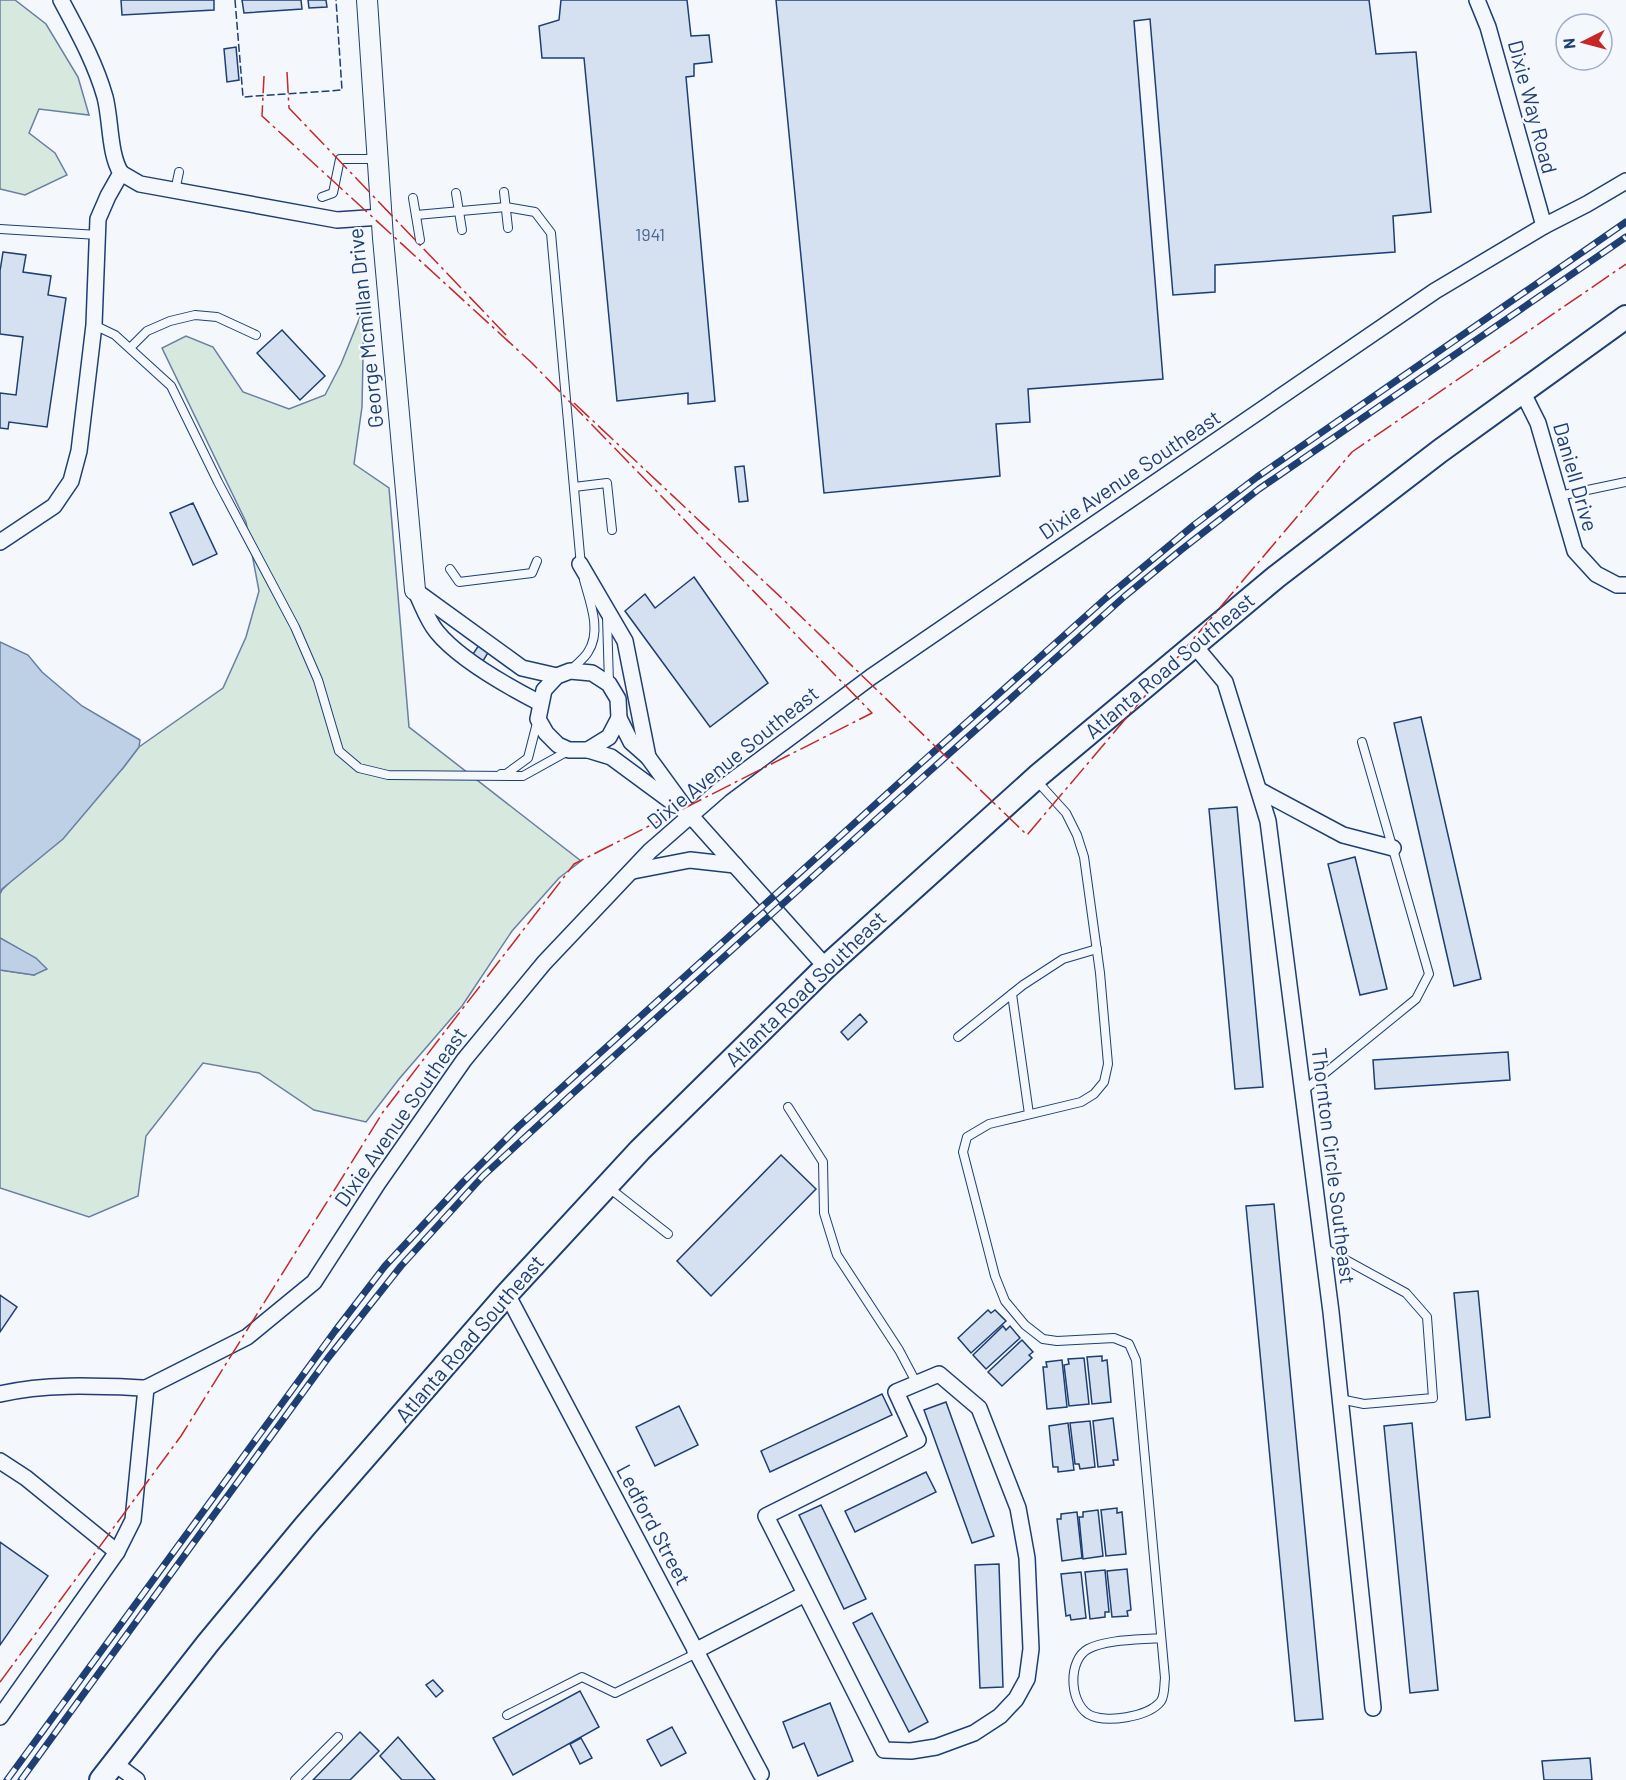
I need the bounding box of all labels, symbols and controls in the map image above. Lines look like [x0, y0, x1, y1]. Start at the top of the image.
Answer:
north arrow [1554, 12, 1614, 72]
street label: Dixie Way Road [1504, 37, 1563, 176]
text: N [1559, 37, 1579, 50]
house number: 1941 [635, 223, 665, 245]
street label: George Mcmillan Drive [342, 227, 387, 429]
street label: Dixie Avenue Southeast [1034, 404, 1225, 544]
street label: Daniell Drive [1549, 419, 1604, 534]
street label: Atlanta Road Southeast [1079, 587, 1259, 743]
street label: Dixie Avenue Southeast [641, 680, 823, 834]
street label: Atlanta Road Southeast [719, 905, 890, 1071]
street label: Dixie Avenue Southeast [328, 1022, 471, 1211]
street label: Thornton Circle Southeast [1308, 1046, 1361, 1285]
street label: Atlanta Road Southeast [389, 1249, 548, 1427]
street label: Ledford Street [612, 1460, 697, 1589]

